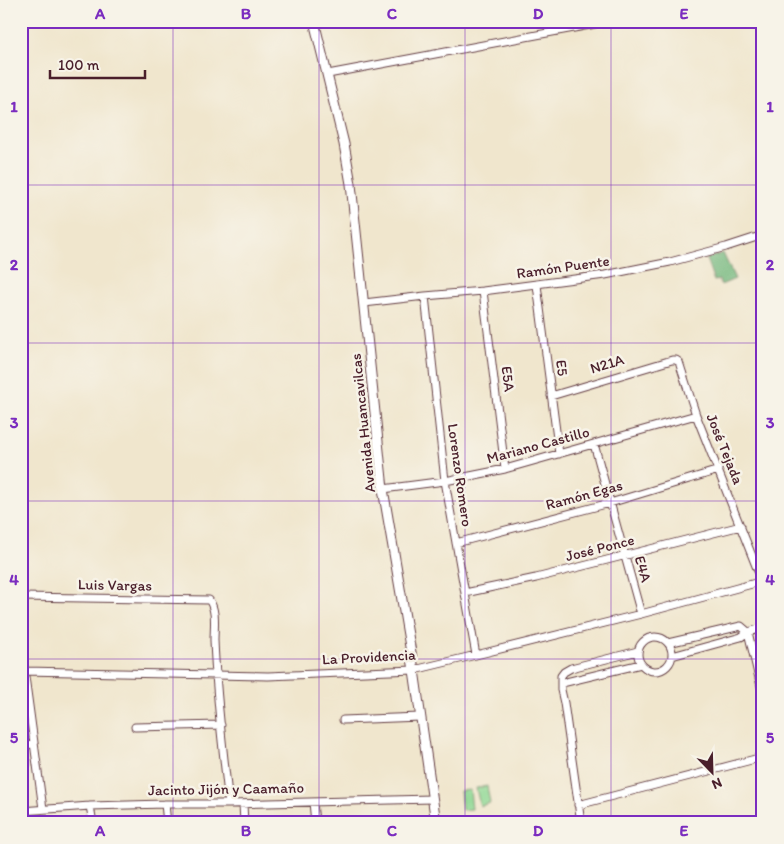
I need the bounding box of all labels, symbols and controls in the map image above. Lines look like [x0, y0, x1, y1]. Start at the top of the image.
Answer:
text: A [94, 4, 106, 23]
text: B [241, 4, 252, 23]
text: C [387, 4, 398, 23]
text: D [533, 4, 544, 23]
text: E [680, 4, 689, 23]
scale bar [50, 48, 145, 80]
text: 100 m [58, 56, 100, 74]
text: 1 [10, 97, 18, 116]
text: 1 [766, 97, 774, 116]
street label: Ramón Puente [515, 252, 611, 282]
text: 2 [10, 255, 19, 274]
text: 2 [766, 255, 775, 274]
street label: N21A [588, 350, 627, 378]
street label: Avenida Huancavilcas [347, 352, 379, 493]
street label: E5 [552, 359, 572, 377]
street label: E5A [497, 365, 519, 393]
street label: José Tejada [703, 411, 747, 487]
text: 3 [10, 413, 19, 432]
text: 3 [766, 413, 775, 432]
street label: Lorenzo Romero [444, 422, 476, 528]
street label: Mariano Castillo [485, 423, 591, 467]
street label: Ramón Egas [544, 476, 625, 514]
street label: José Ponce [564, 531, 636, 565]
street label: E4A [631, 554, 655, 585]
text: 4 [9, 570, 19, 589]
text: 4 [765, 570, 775, 589]
street label: Luis Vargas [78, 575, 153, 595]
street label: La Providencia [322, 646, 417, 668]
text: 5 [10, 728, 19, 747]
text: 5 [766, 728, 775, 747]
north arrow [686, 746, 736, 796]
text: N [709, 774, 725, 793]
street label: Jacinto Jijón y Caamaño [148, 779, 304, 799]
text: A [94, 821, 106, 840]
text: B [241, 821, 252, 840]
text: C [387, 821, 398, 840]
text: D [533, 821, 544, 840]
text: E [680, 821, 689, 840]

